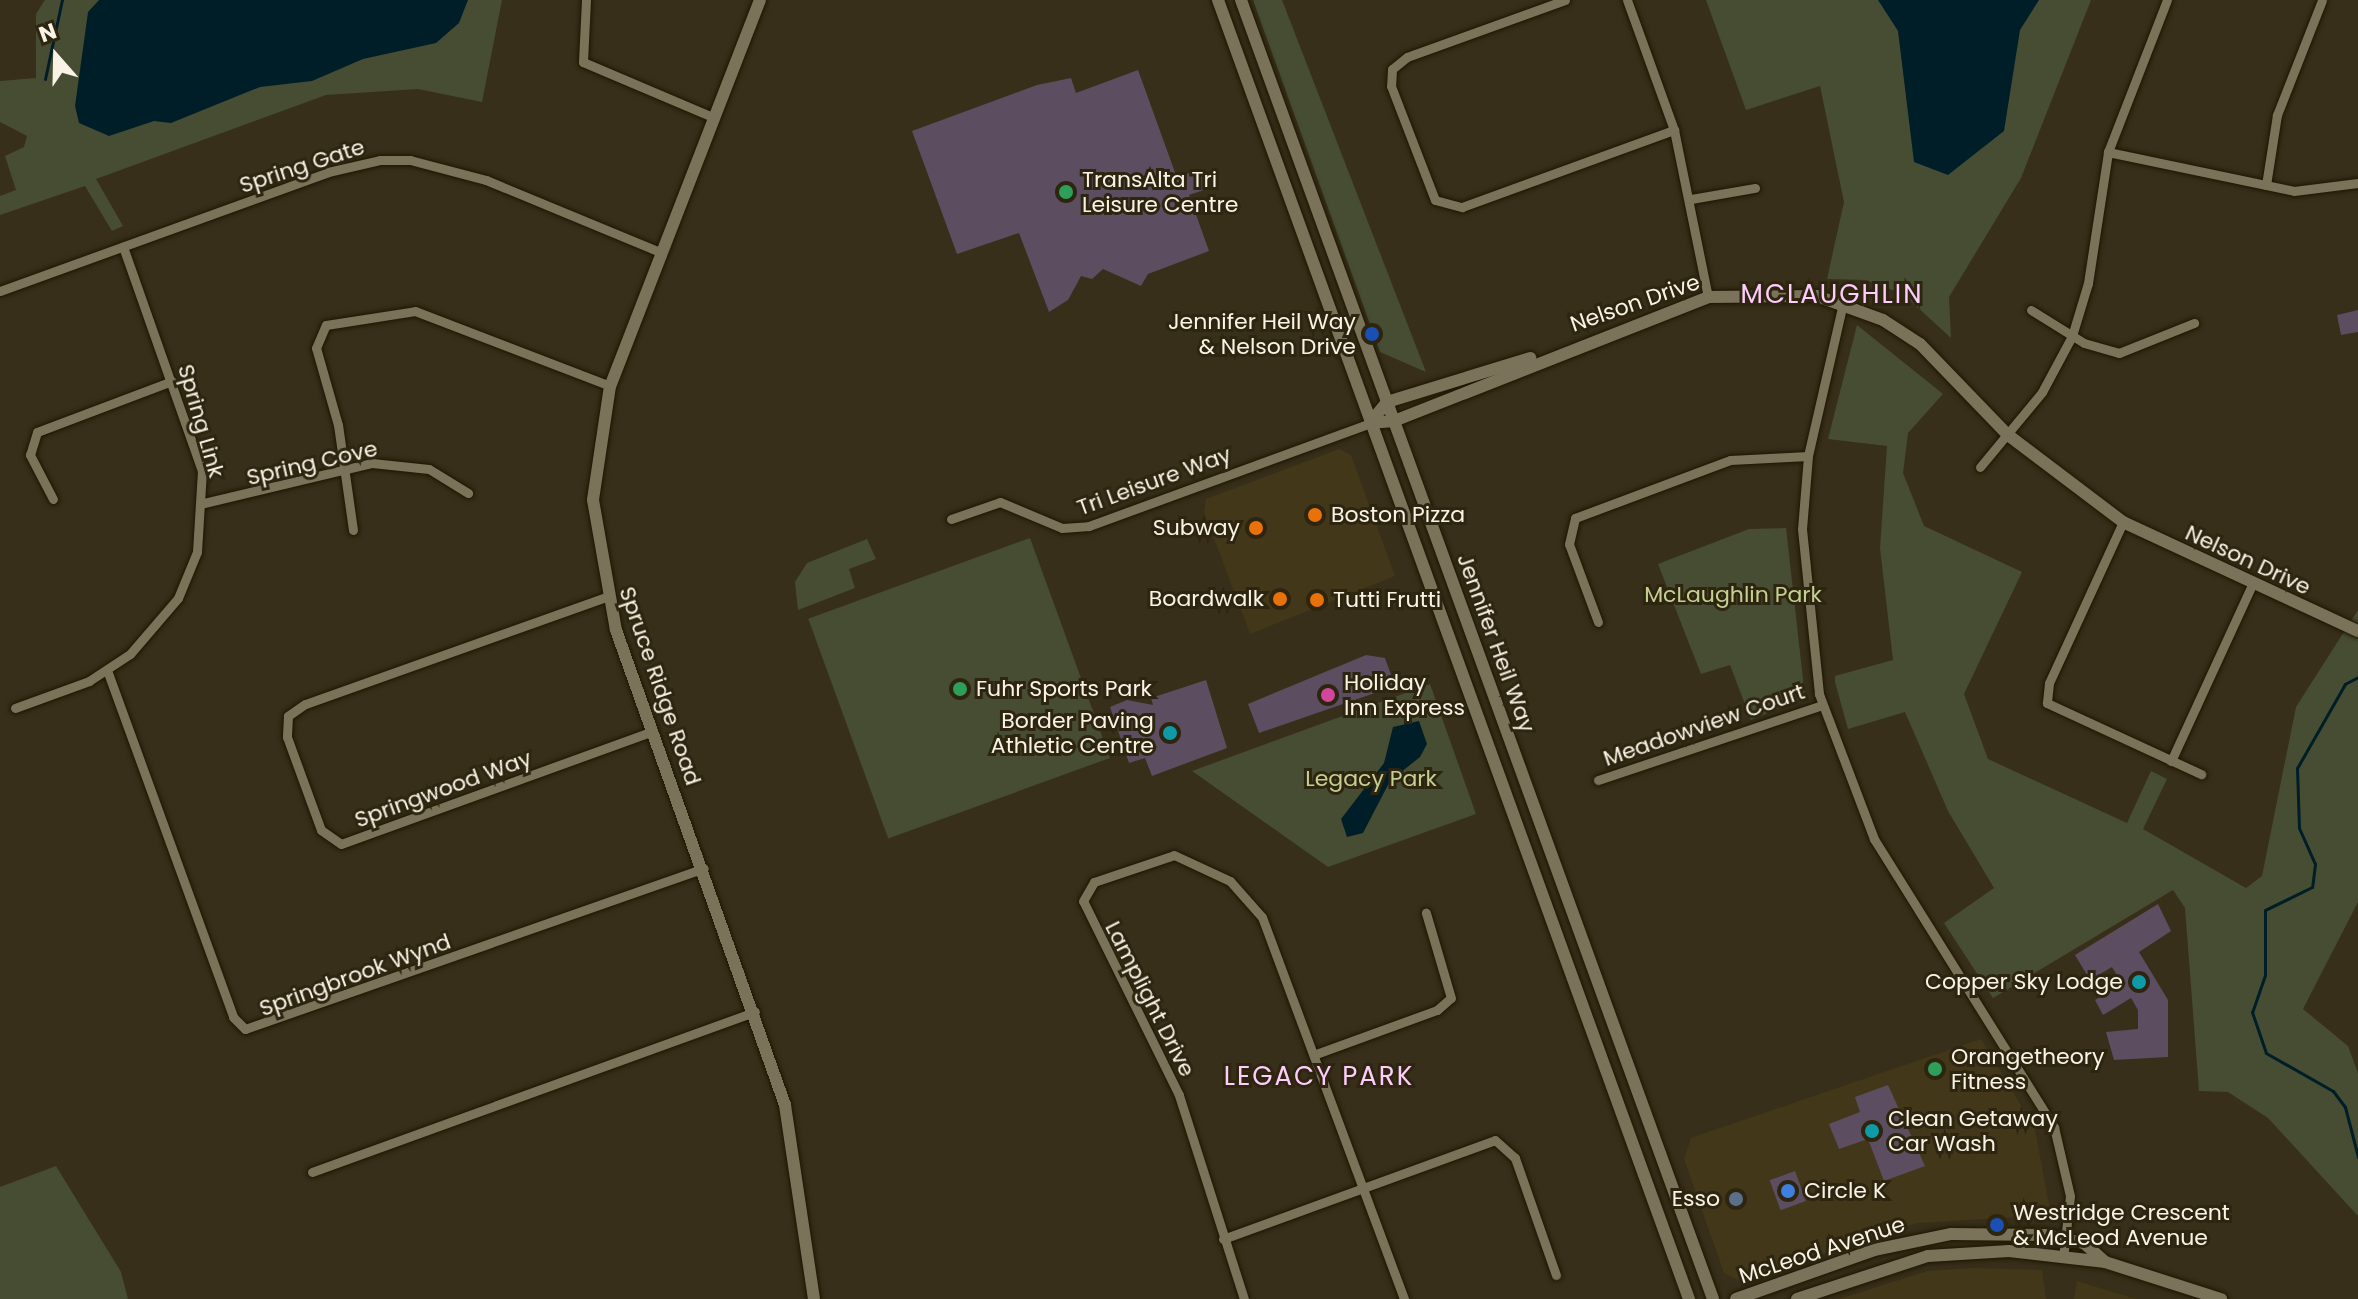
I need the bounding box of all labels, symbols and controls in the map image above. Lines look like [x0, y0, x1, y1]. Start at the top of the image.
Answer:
north arrow [16, 16, 96, 96]
text: N [35, 16, 61, 50]
street label: Spring Gate [236, 133, 368, 199]
place label: TransAlta Tri Leisure Centre [1082, 166, 1238, 218]
marker: TransAlta Tri Leisure Centre [1057, 183, 1075, 201]
street label: Nelson Drive [1567, 269, 1703, 337]
district label: MCLAUGHLIN [1741, 279, 1923, 311]
place label: Jennifer Heil Way & Nelson Drive [1168, 308, 1356, 360]
marker: Jennifer Heil Way & Nelson Drive [1363, 325, 1381, 343]
street label: Spring Link [172, 361, 230, 481]
street label: Spring Cove [244, 435, 380, 491]
street label: Tri Leisure Way [1073, 441, 1235, 521]
place label: Boston Pizza [1331, 502, 1465, 528]
marker: Boston Pizza [1306, 506, 1324, 524]
place label: Subway [1153, 515, 1240, 541]
marker: Subway [1247, 519, 1265, 537]
street label: Nelson Drive [2181, 519, 2315, 601]
street label: Jennifer Heil Way [1451, 550, 1541, 736]
park label: McLaughlin Park [1644, 582, 1822, 608]
street label: Spruce Ridge Road [614, 583, 706, 789]
place label: Boardwalk [1149, 586, 1264, 612]
place label: Tutti Frutti [1333, 587, 1441, 613]
marker: Boardwalk [1271, 590, 1289, 608]
marker: Tutti Frutti [1308, 591, 1326, 609]
place label: Holiday Inn Express [1344, 669, 1465, 720]
place label: Fuhr Sports Park [976, 676, 1152, 702]
street label: Meadowview Court [1600, 678, 1808, 772]
marker: Fuhr Sports Park [951, 680, 969, 698]
marker: Holiday Inn Express [1319, 686, 1337, 704]
place label: Border Paving Athletic Centre [991, 707, 1154, 758]
marker: Border Paving Athletic Centre [1161, 724, 1179, 742]
street label: Springwood Way [351, 745, 535, 833]
park label: Legacy Park [1305, 766, 1437, 792]
street label: Lamplight Drive [1099, 917, 1201, 1081]
street label: Springbrook Wynd [256, 928, 454, 1022]
place label: Copper Sky Lodge [1925, 969, 2123, 995]
marker: Copper Sky Lodge [2130, 973, 2148, 991]
place label: Orangetheory Fitness [1951, 1043, 2104, 1094]
marker: Orangetheory Fitness [1926, 1060, 1944, 1078]
district label: LEGACY PARK [1224, 1061, 1414, 1093]
place label: Clean Getaway Car Wash [1888, 1105, 2058, 1156]
marker: Clean Getaway Car Wash [1863, 1122, 1881, 1140]
place label: Circle K [1804, 1178, 1886, 1204]
marker: Circle K [1779, 1182, 1797, 1200]
place label: Esso [1672, 1186, 1720, 1212]
marker: Esso [1727, 1190, 1745, 1208]
place label: Westridge Crescent & McLeod Avenue [2013, 1199, 2230, 1250]
street label: McLeod Avenue [1736, 1211, 1908, 1289]
marker: Westridge Crescent & McLeod Avenue [1988, 1216, 2006, 1234]

